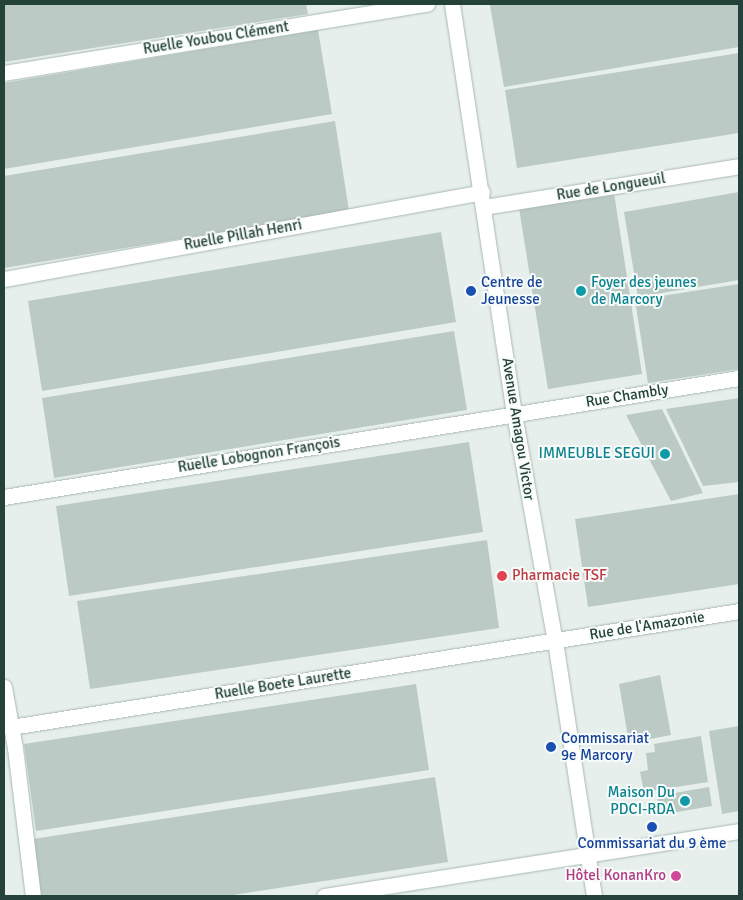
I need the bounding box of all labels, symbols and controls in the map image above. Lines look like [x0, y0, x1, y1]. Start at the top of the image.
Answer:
street label: Ruelle Youbou Clément [142, 18, 290, 58]
street label: Rue de Longueuil [555, 170, 667, 204]
street label: Ruelle Pillah Henri [183, 216, 303, 254]
place label: Centre de Jeunesse [481, 273, 542, 308]
place label: Foyer des jeunes de Marcory [591, 273, 697, 308]
marker: Centre de Jeunesse [465, 285, 477, 297]
marker: Foyer des jeunes de Marcory [575, 285, 587, 297]
street label: Avenue Amagou Victor [498, 356, 538, 502]
street label: Rue Chambly [584, 381, 670, 411]
street label: Ruelle Lobognon François [177, 433, 341, 477]
place label: IMMEUBLE SEGUI [539, 445, 655, 463]
marker: IMMEUBLE SEGUI [659, 448, 671, 460]
place label: Pharmacie TSF [512, 567, 607, 585]
marker: Pharmacie TSF [496, 570, 508, 582]
street label: Rue de l'Amazonie [588, 608, 706, 644]
street label: Ruelle Boete Laurette [213, 664, 353, 704]
place label: Commissariat 9e Marcory [561, 729, 649, 764]
marker: Commissariat 9e Marcory [545, 741, 557, 753]
place label: Maison Du PDCI-RDA [607, 783, 675, 818]
marker: Maison Du PDCI-RDA [679, 795, 691, 807]
marker: Commissariat du 9 ème [646, 821, 658, 833]
place label: Commissariat du 9 ème [577, 835, 727, 853]
place label: Hôtel KonanKro [565, 867, 666, 885]
marker: Hôtel KonanKro [670, 870, 682, 882]

